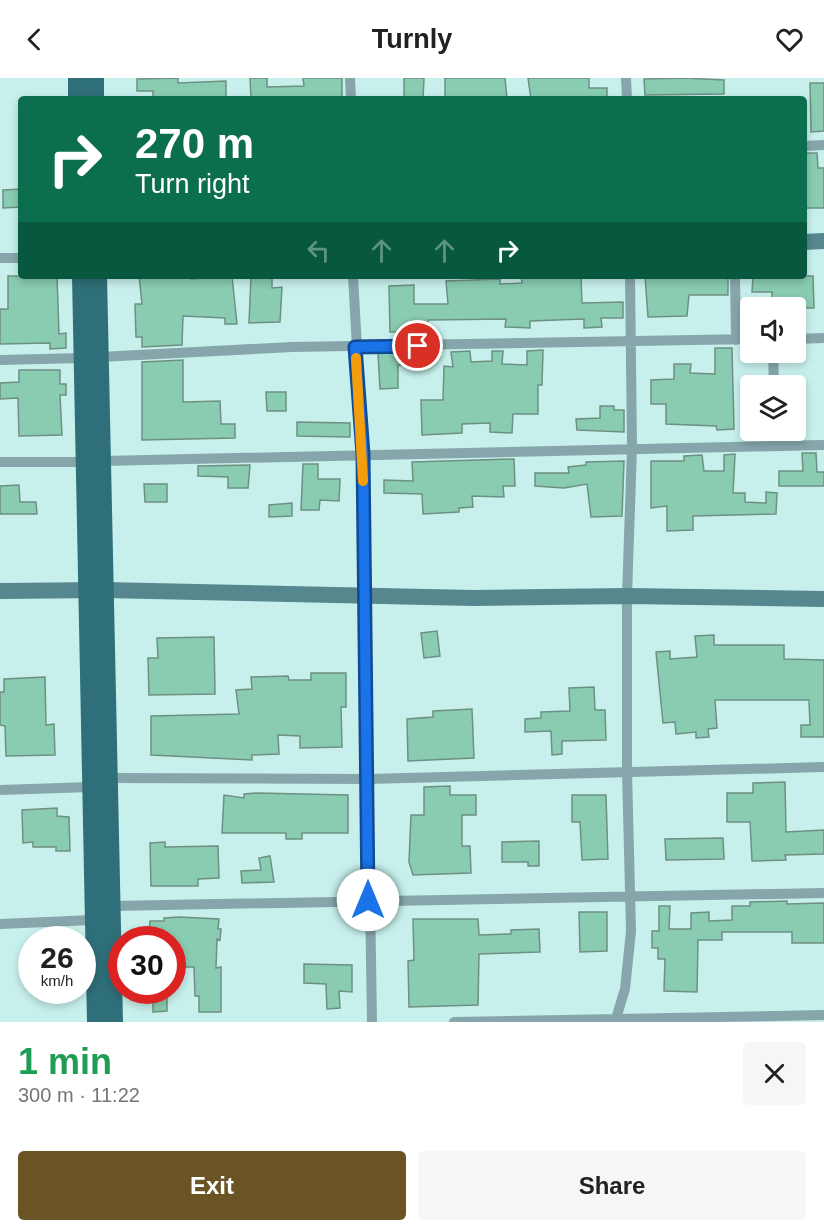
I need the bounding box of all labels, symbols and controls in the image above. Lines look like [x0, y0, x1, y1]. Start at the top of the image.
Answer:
icon: back [18, 23, 51, 56]
icon: heart [773, 23, 806, 56]
text: Turnly [372, 24, 452, 54]
icon: right [36, 120, 114, 198]
text: 270 m [135, 120, 254, 167]
text: Turn right [135, 169, 250, 199]
icon: left [302, 234, 335, 267]
icon: ahead [365, 234, 398, 267]
icon: ahead [428, 234, 461, 267]
icon: right [491, 234, 524, 267]
map controls [740, 297, 806, 441]
button: sound [740, 297, 806, 363]
pin [392, 320, 443, 371]
icon: arrive [401, 329, 434, 362]
button: layers [740, 375, 806, 441]
position arrow [336, 868, 400, 932]
speed limit sign: 30 [108, 926, 186, 1004]
text: 26 [40, 941, 74, 974]
text: km/h [41, 972, 73, 989]
text: 1 min [18, 1041, 112, 1082]
button: close [743, 1042, 806, 1105]
text: 300 m · 11:22 [18, 1084, 140, 1106]
button: Exit [18, 1151, 406, 1220]
button: Share [418, 1151, 806, 1220]

